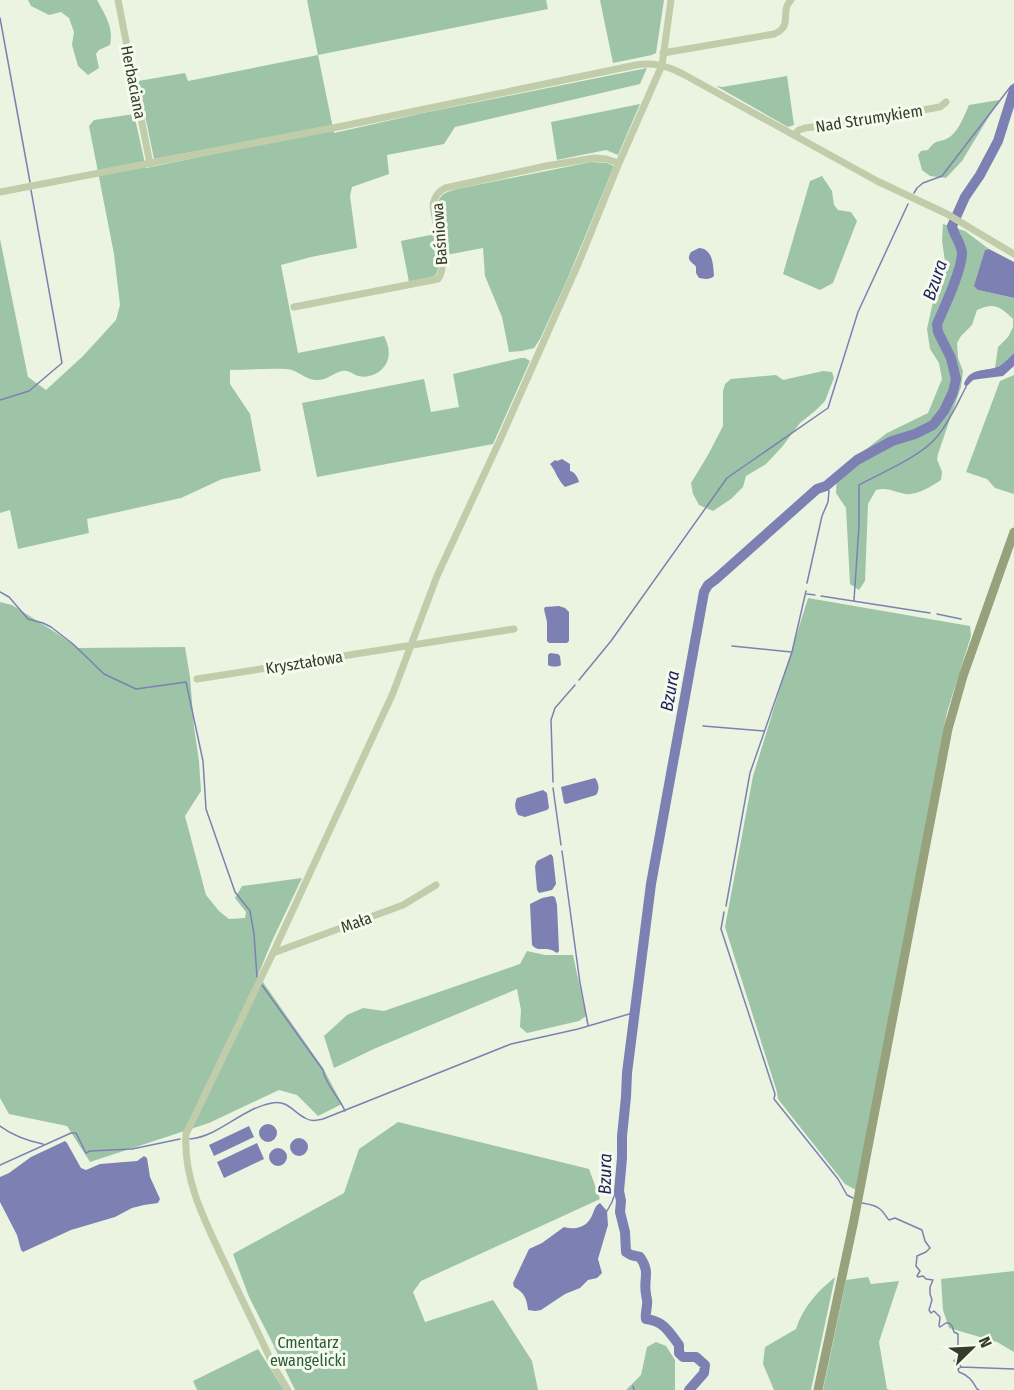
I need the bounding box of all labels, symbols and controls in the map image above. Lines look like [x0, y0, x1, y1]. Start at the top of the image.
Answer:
street label: Herbaciana [117, 44, 150, 121]
street label: Nad Strumykiem [814, 101, 924, 136]
street label: Baśniowa [428, 202, 451, 266]
water label: Bzura [918, 257, 952, 303]
street label: Kryształowa [264, 647, 344, 678]
water label: Bzura [656, 669, 684, 713]
street label: Mała [338, 908, 374, 937]
water label: Bzura [594, 1153, 616, 1195]
north arrow [942, 1318, 1002, 1378]
park label: Cmentarz ewangelicki [270, 1333, 346, 1370]
text: N [975, 1334, 996, 1350]

